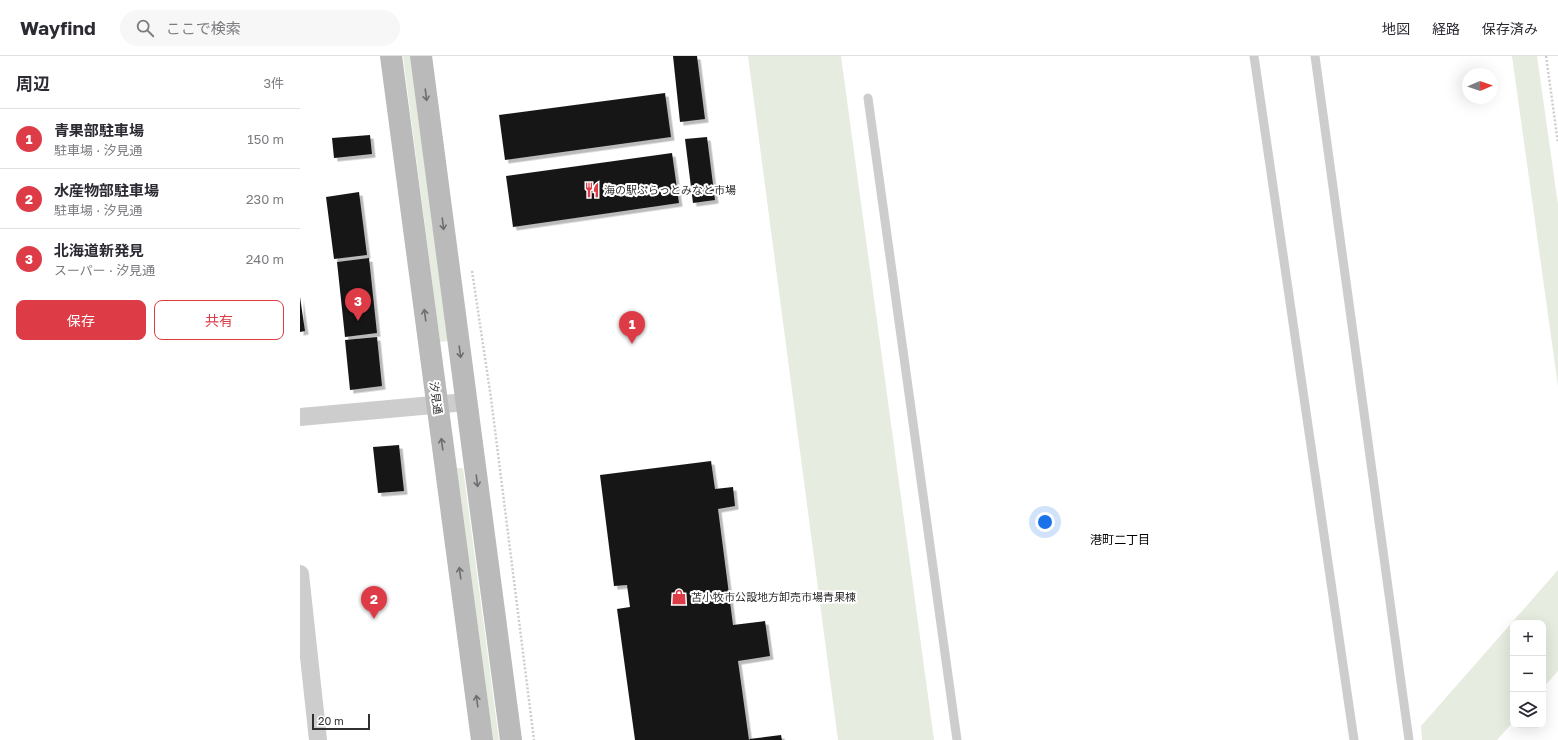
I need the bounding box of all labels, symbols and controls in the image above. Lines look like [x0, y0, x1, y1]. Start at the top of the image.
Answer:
search box [120, 10, 400, 46]
text: Wayfind [20, 16, 96, 39]
icon: search [134, 17, 156, 39]
text: ここで検索 [166, 19, 241, 37]
text: 地図 [1382, 20, 1410, 37]
text: 経路 [1432, 20, 1460, 37]
text: 保存済み [1482, 20, 1538, 37]
north arrow [1462, 68, 1498, 104]
text: 周辺 [16, 73, 50, 94]
text: 3件 [263, 75, 284, 91]
one-way arrow [422, 88, 430, 101]
text: 青果部駐車場 [54, 121, 144, 139]
text: 1 [26, 131, 32, 147]
text: 150 m [247, 131, 284, 147]
text: 駐車場 · 汐見通 [54, 142, 142, 158]
text: 水産物部駐車場 [54, 181, 159, 199]
restaurant icon: 海の駅ぷらっとみなと市場 [583, 181, 601, 199]
place label: 海の駅ぷらっとみなと市場 [604, 183, 736, 196]
text: 2 [25, 191, 33, 207]
text: 230 m [246, 191, 284, 207]
text: 駐車場 · 汐見通 [54, 202, 142, 218]
one-way arrow [439, 217, 447, 230]
text: 北海道新発見 [54, 241, 144, 259]
text: 3 [25, 251, 33, 267]
text: 240 m [246, 251, 284, 267]
text: スーパー · 汐見通 [54, 262, 155, 278]
pin: 3 [345, 288, 371, 321]
button: 保存 [16, 300, 146, 340]
button: 共有 [154, 300, 284, 340]
one-way arrow [421, 309, 429, 322]
pin: 1 [619, 311, 645, 344]
one-way arrow [456, 346, 464, 359]
street label: 汐見通 [428, 381, 445, 415]
one-way arrow [438, 438, 446, 451]
one-way arrow [473, 474, 481, 487]
your location [1035, 512, 1055, 532]
district label: 港町二丁目 [1090, 532, 1150, 547]
one-way arrow [456, 566, 464, 579]
pin: 2 [361, 586, 387, 619]
shop icon: 苫小牧市公設地方卸売市場青果棟 [670, 588, 688, 606]
place label: 苫小牧市公設地方卸売市場青果棟 [691, 590, 856, 603]
map controls [1510, 620, 1546, 728]
button: + [1510, 620, 1546, 656]
button: − [1510, 656, 1546, 692]
button: layers [1510, 692, 1546, 728]
one-way arrow [473, 695, 481, 708]
scale bar [312, 712, 370, 731]
text: 20 m [318, 714, 344, 727]

